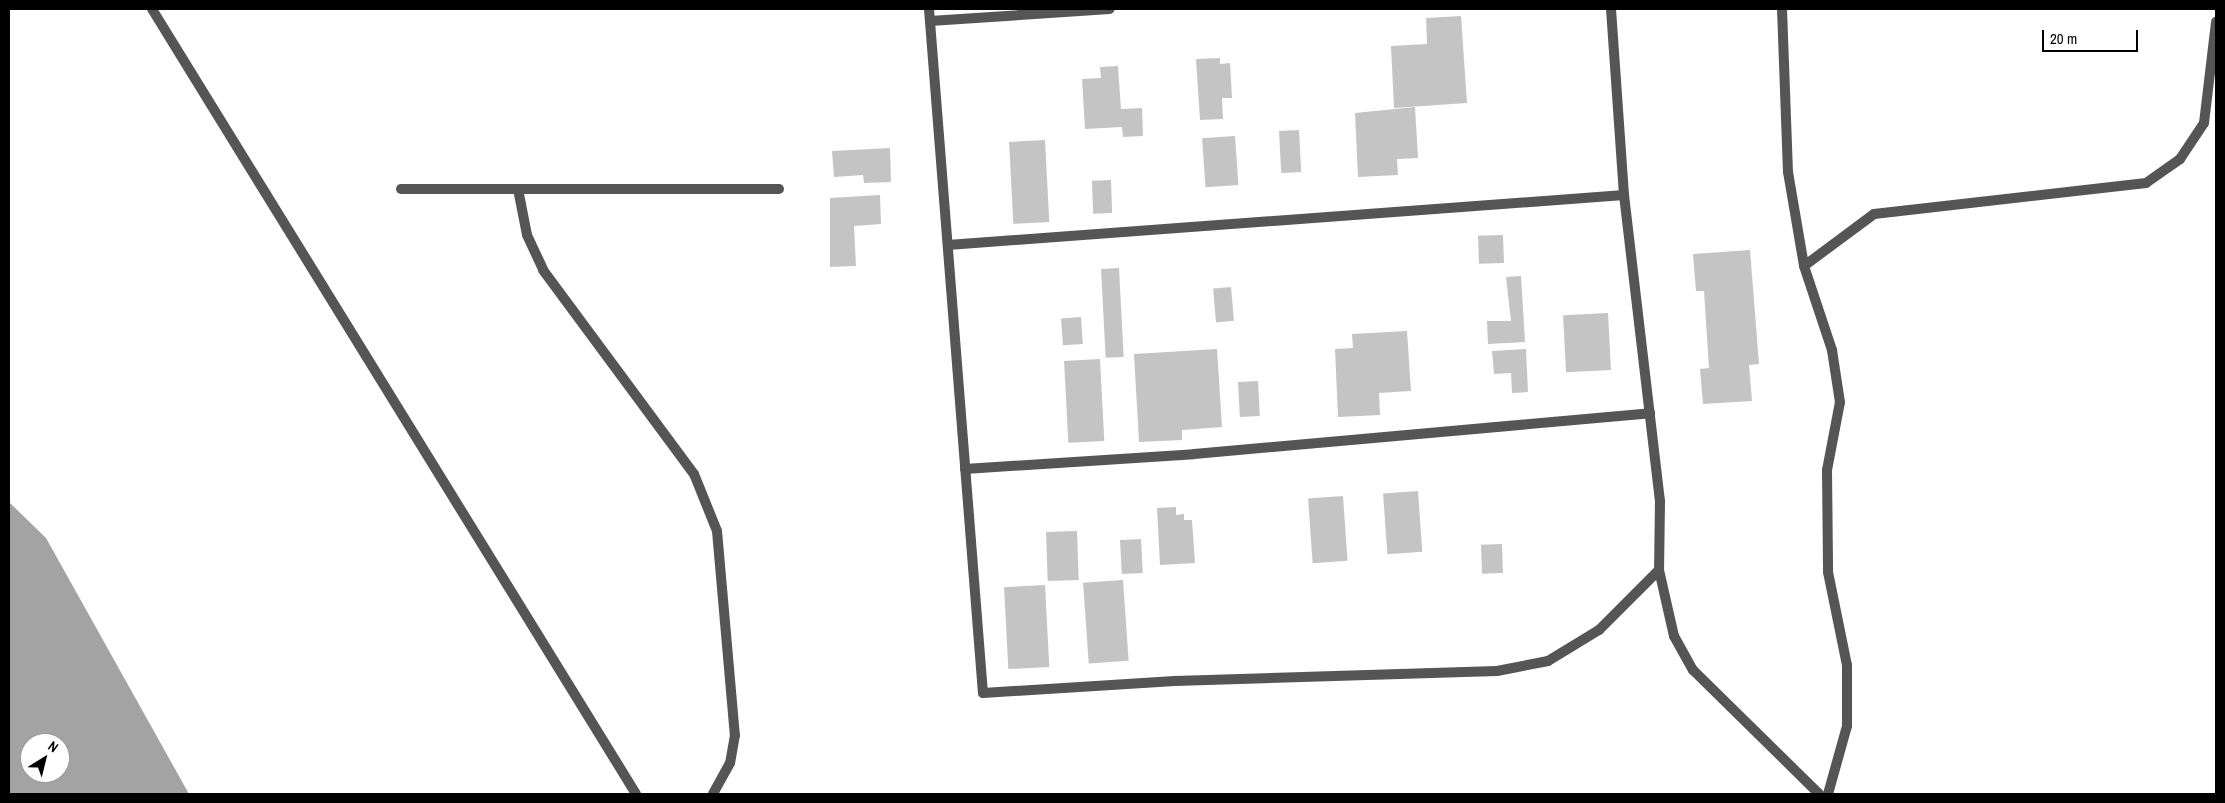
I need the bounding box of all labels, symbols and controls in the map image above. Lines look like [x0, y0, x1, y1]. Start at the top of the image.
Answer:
scale bar [2045, 20, 2141, 52]
text: 20 m [2050, 28, 2077, 49]
north arrow [20, 733, 70, 783]
text: N [45, 737, 62, 756]

